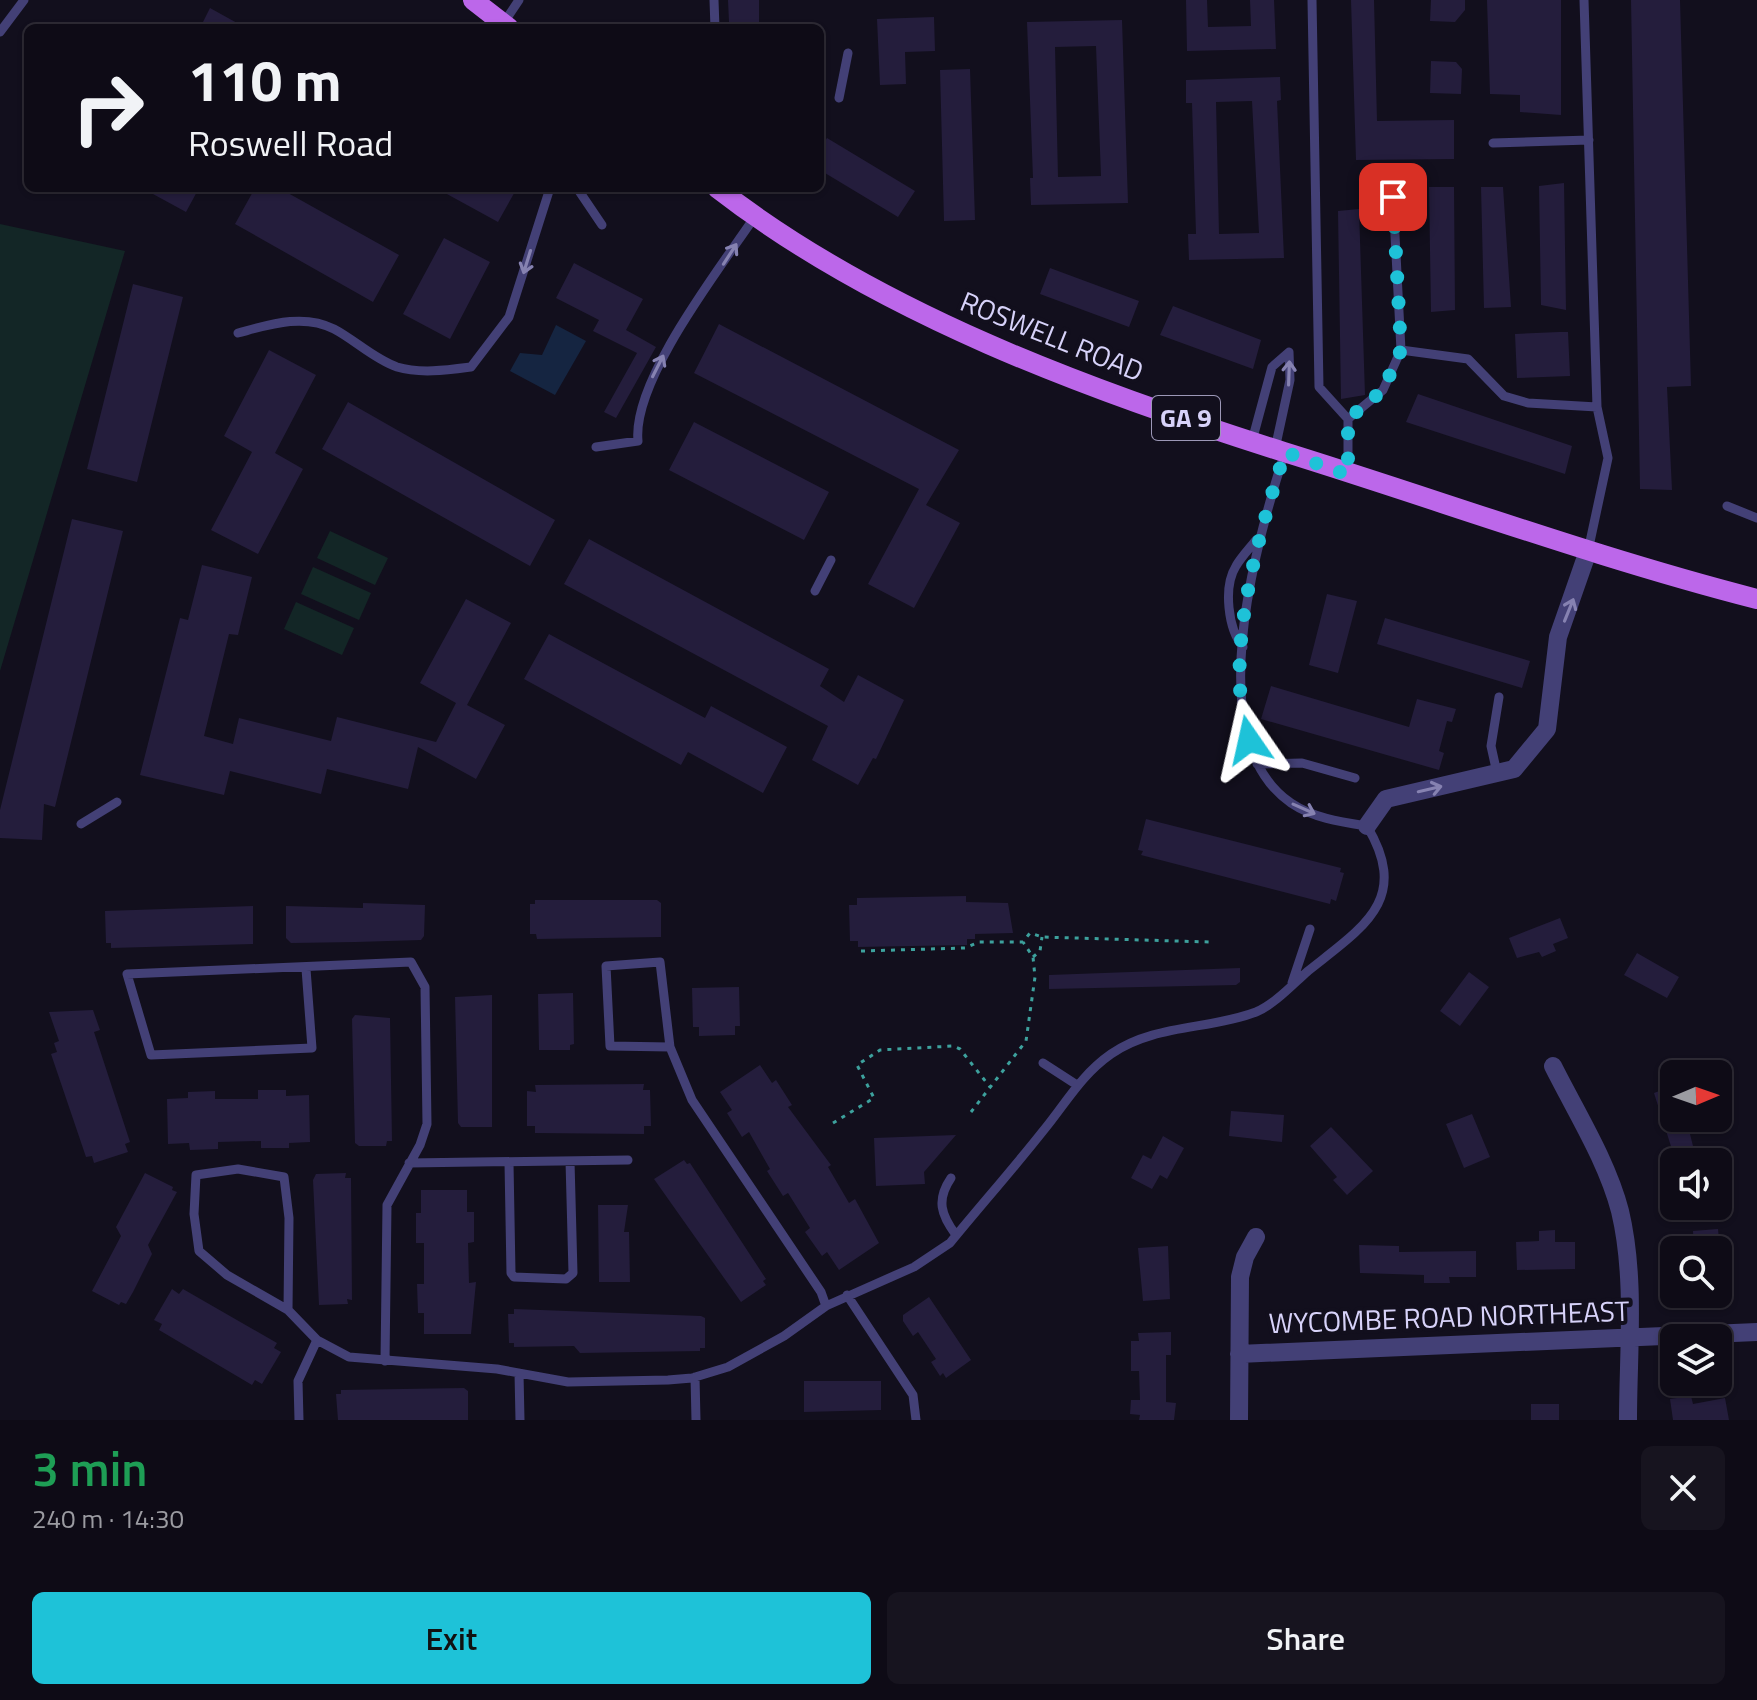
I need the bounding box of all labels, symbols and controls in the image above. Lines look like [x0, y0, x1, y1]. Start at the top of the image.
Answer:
text: 110 m [188, 38, 341, 123]
icon: right [56, 56, 160, 160]
text: Roswell Road [188, 115, 393, 170]
pin [1359, 163, 1427, 231]
icon: arrive [1371, 175, 1415, 219]
one-way arrow [722, 243, 739, 265]
one-way arrow [518, 250, 533, 275]
street label: ROSWELL ROAD [954, 279, 1150, 392]
one-way arrow [651, 355, 666, 379]
one-way arrow [1281, 360, 1297, 387]
road number: GA 9 [1152, 396, 1220, 440]
one-way arrow [1563, 598, 1578, 623]
position arrow [1207, 698, 1291, 782]
one-way arrow [1416, 780, 1442, 795]
one-way arrow [1291, 802, 1316, 817]
north arrow [1660, 1060, 1732, 1132]
map controls [1660, 1060, 1732, 1396]
button: sound [1660, 1148, 1732, 1220]
button: search [1660, 1236, 1732, 1308]
street label: WYCOMBE ROAD NORTHEAST [1268, 1289, 1630, 1344]
button: layers [1660, 1324, 1732, 1396]
text: 3 min [32, 1432, 147, 1505]
button: close [1641, 1446, 1725, 1530]
text: 240 m · 14:30 [32, 1499, 184, 1538]
button: Exit [32, 1592, 871, 1684]
button: Share [887, 1592, 1725, 1684]

